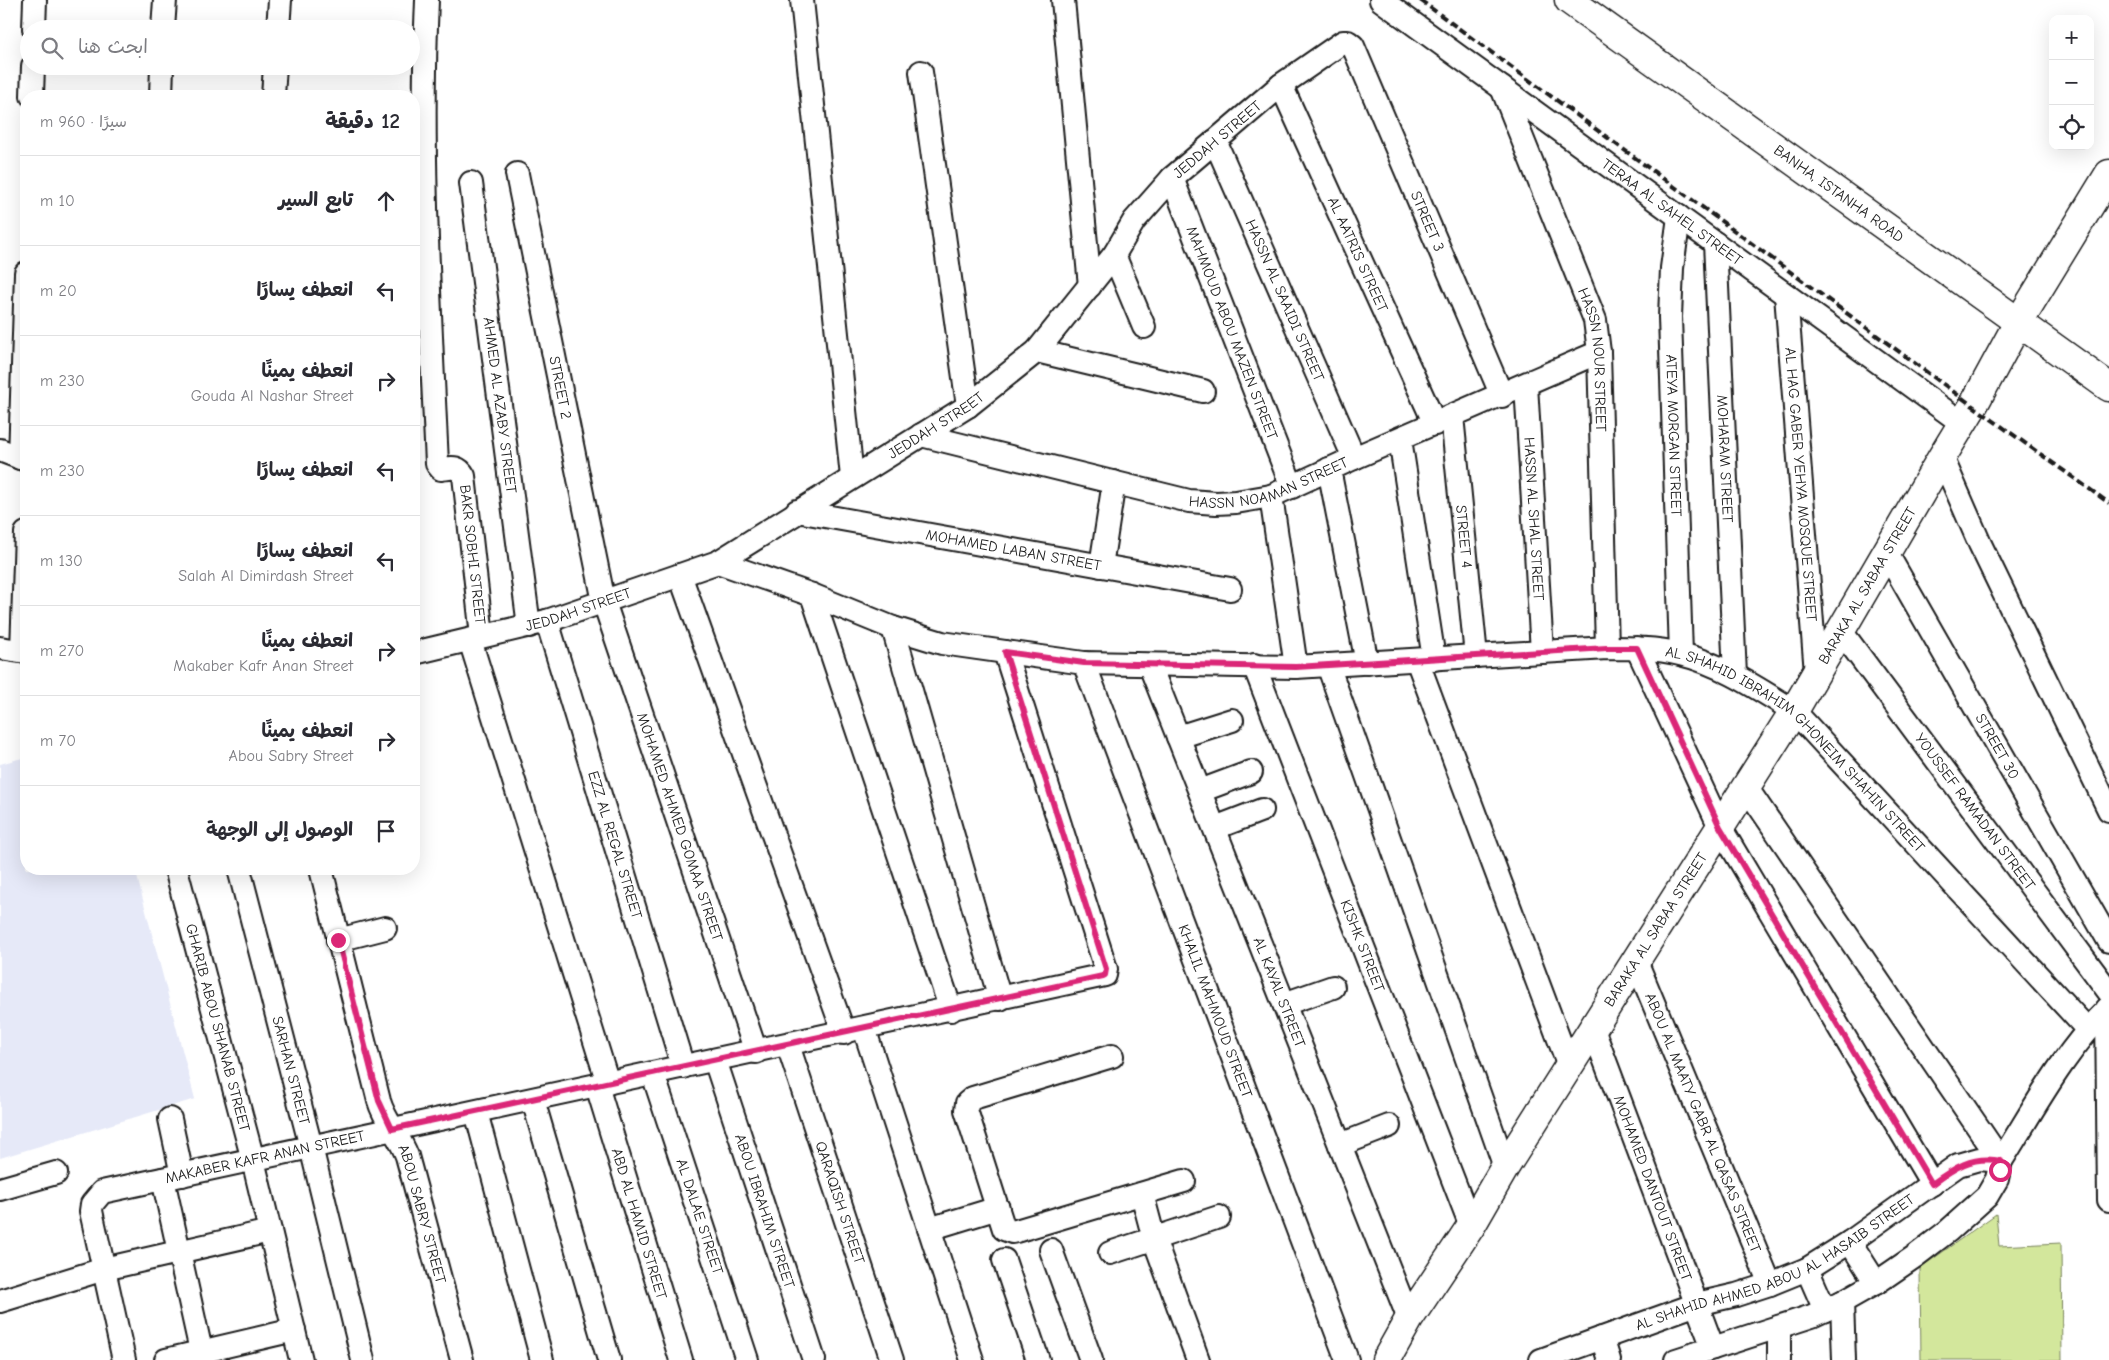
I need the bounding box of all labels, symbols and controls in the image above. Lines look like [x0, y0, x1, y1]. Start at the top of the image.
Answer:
map controls [2049, 15, 2094, 150]
button: + [2049, 15, 2094, 60]
search box [20, 20, 420, 75]
icon: search [38, 34, 66, 62]
text: ابحث هنا [78, 36, 148, 58]
button: − [2049, 60, 2094, 105]
street label: JEDDAH STREET [1169, 97, 1265, 182]
button: locate [2049, 105, 2094, 150]
text: 12 دقيقة [325, 109, 400, 133]
text: سيرًا · 960 m [40, 113, 127, 131]
street label: BANHA, ISTANHA ROAD [1770, 141, 1907, 246]
street label: TERAA AL SAHEL STREET [1598, 155, 1746, 269]
icon: ahead [372, 187, 400, 215]
street label: STREET 3 [1407, 188, 1448, 254]
text: تابع السير [279, 189, 353, 211]
text: 10 m [40, 192, 75, 210]
street label: AL AATRIS STREET [1324, 194, 1392, 315]
street label: HASSN AL SAAIDI STREET [1242, 217, 1328, 384]
street label: MAHMOUD ABOU MAZEN STREET [1183, 224, 1282, 442]
icon: left [372, 277, 400, 305]
text: انعطف يسارًا [256, 279, 353, 301]
text: 20 m [40, 282, 77, 300]
street label: HASSN NOUR STREET [1574, 285, 1610, 432]
street label: AHMED AL AZABY STREET [480, 316, 521, 494]
street label: AL HAG GABER YEHYA MOSQUE STREET [1781, 347, 1821, 622]
street label: ATEYA MORGAN STREET [1662, 354, 1686, 517]
street label: STREET 2 [545, 355, 576, 421]
text: انعطف يمينًا [261, 360, 353, 382]
icon: right [372, 367, 400, 395]
text: 230 m [40, 372, 85, 390]
text: Gouda Al Nashar Street [191, 387, 353, 405]
street label: JEDDAH STREET [885, 388, 988, 463]
street label: MOHARAM STREET [1713, 394, 1737, 523]
street label: HASSN AL SHAL STREET [1520, 437, 1548, 601]
street label: HASSN NOAMAN STREET [1188, 453, 1351, 512]
icon: left [372, 457, 400, 485]
text: انعطف يسارًا [256, 459, 353, 481]
text: 230 m [40, 462, 85, 480]
street label: BAKR SOBHI STREET [456, 484, 490, 625]
street label: STREET 4 [1452, 504, 1476, 569]
street label: BARAKA AL SABAA STREET [1814, 504, 1920, 667]
street label: MOHAMED LABAN STREET [924, 525, 1103, 575]
text: انعطف يسارًا [256, 540, 353, 562]
icon: left [372, 547, 400, 575]
text: 130 m [40, 552, 83, 570]
text: Salah Al Dimirdash Street [178, 567, 353, 585]
street label: JEDDAH STREET [524, 584, 634, 635]
text: انعطف يمينًا [261, 630, 353, 652]
icon: right [372, 637, 400, 665]
text: 270 m [40, 642, 84, 660]
street label: AL SHAHID IBRAHIM GHONEIM SHAHIN STREET [1664, 642, 1929, 856]
text: Makaber Kafr Anan Street [173, 657, 353, 675]
street label: MOHAMED AHMED GOMAA STREET [633, 710, 727, 943]
street label: STREET 30 [1972, 710, 2023, 782]
text: انعطف يمينًا [261, 720, 353, 742]
icon: right [372, 727, 400, 755]
street label: YOUSSEF RAMADAN STREET [1911, 730, 2039, 894]
text: 70 m [40, 732, 76, 750]
text: Abou Sabry Street [229, 747, 353, 765]
street label: EZZ AL REGAL STREET [584, 769, 646, 921]
icon: arrive [372, 817, 400, 845]
text: الوصول إلى الوجهة [206, 819, 353, 841]
street label: BARAKA AL SABAA STREET [1600, 849, 1711, 1010]
street label: KISHK STREET [1337, 897, 1389, 995]
street label: GHARIB ABOU SHANAB STREET [182, 922, 254, 1134]
street label: KHALIL MAHMOUD STREET [1174, 922, 1256, 1100]
route end [327, 929, 350, 952]
street label: AL KAYAL STREET [1249, 934, 1309, 1050]
street label: ABOU AL MAATY GABR AL QASAS STREET [1641, 990, 1765, 1255]
street label: SARHAN STREET [268, 1014, 314, 1127]
street label: MOHAMED DANTOUT STREET [1610, 1093, 1696, 1284]
street label: MAKABER KAFR ANAN STREET [163, 1126, 367, 1187]
street label: ABOU IBRAHIM STREET [731, 1132, 799, 1291]
street label: QARAQISH STREET [811, 1139, 869, 1266]
street label: ABOU SABRY STREET [394, 1141, 450, 1286]
street label: ABD AL HAMID STREET [608, 1146, 671, 1302]
street label: AL DALAE STREET [672, 1156, 727, 1277]
route start [1989, 1159, 2012, 1182]
street label: AL SHAHID AHMED ABOU AL HASAIB STREET [1633, 1190, 1918, 1334]

